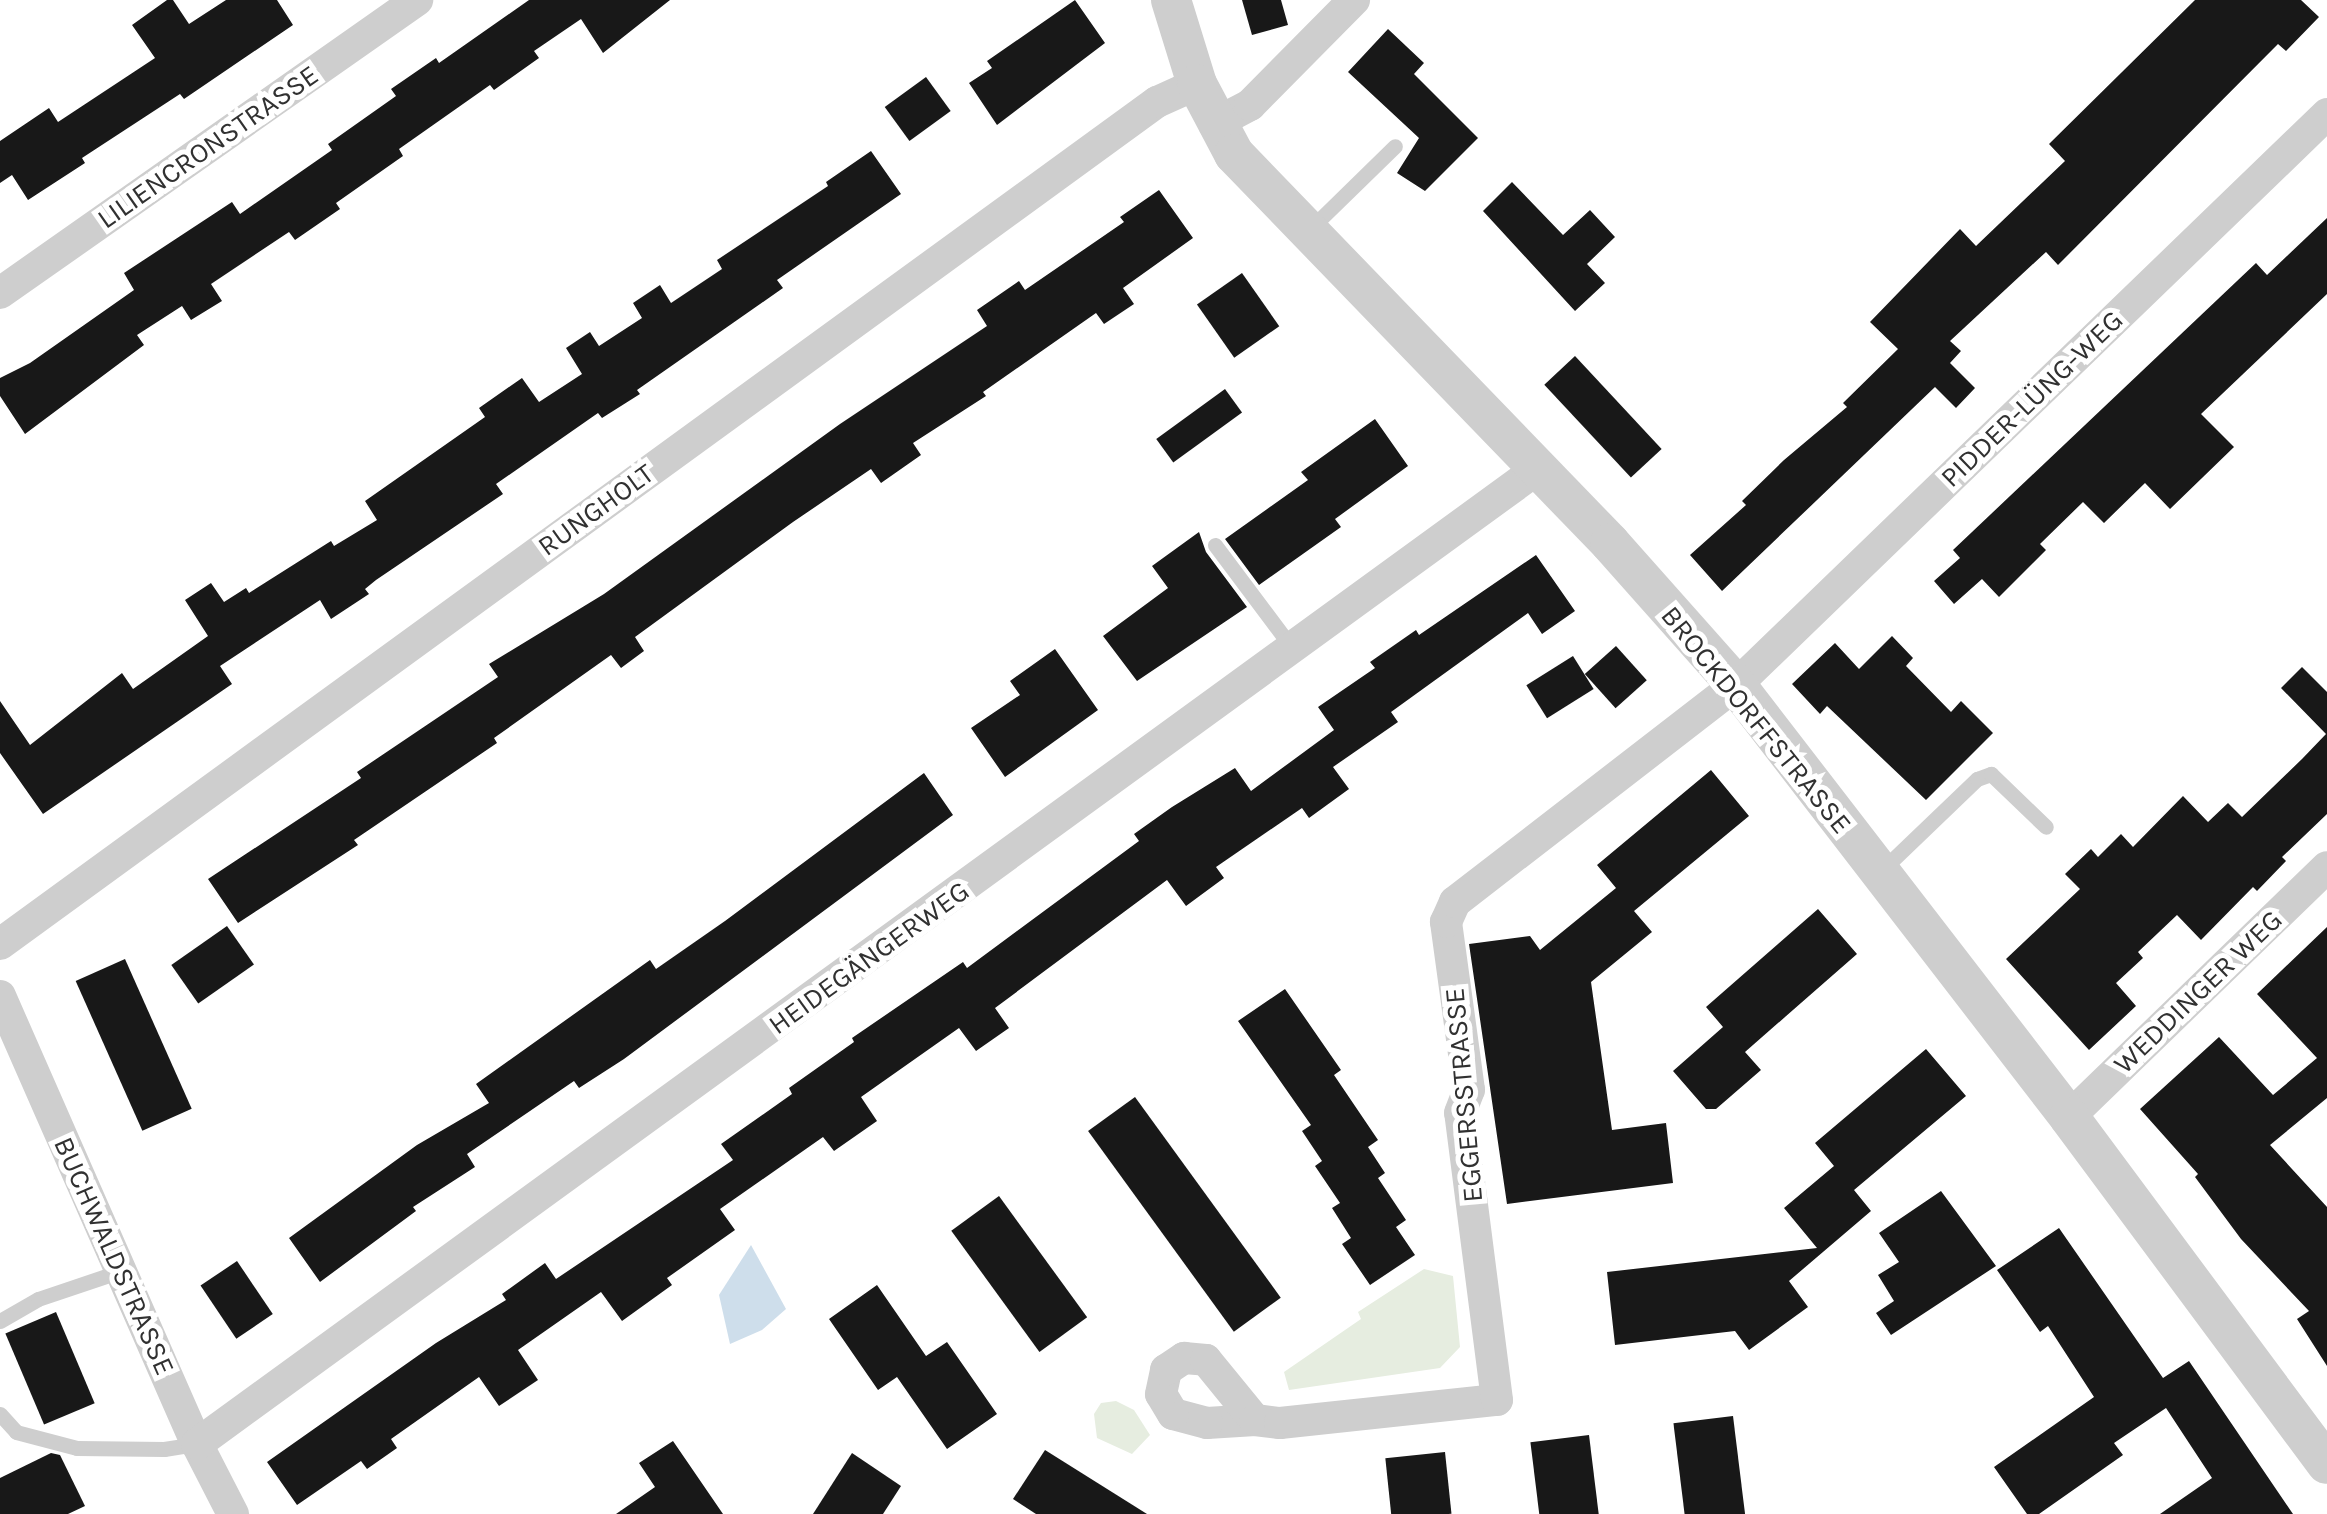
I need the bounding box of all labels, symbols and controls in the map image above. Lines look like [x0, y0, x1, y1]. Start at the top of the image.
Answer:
street label: LILIENCRONSTRASSE [91, 58, 325, 236]
street label: PIDDER-LÜNG-WEG [1934, 304, 2130, 494]
street label: RUNGHOLT [531, 457, 661, 563]
street label: BROCKDORFFSTRASSE [1654, 599, 1858, 841]
street label: HEIDEGÄNGERWEG [762, 874, 976, 1042]
street label: WEDDINGER WEG [2107, 903, 2289, 1081]
street label: EGGERSSTRASSE [1438, 986, 1490, 1204]
street label: BUCHWALDSTRASSE [46, 1132, 182, 1380]

